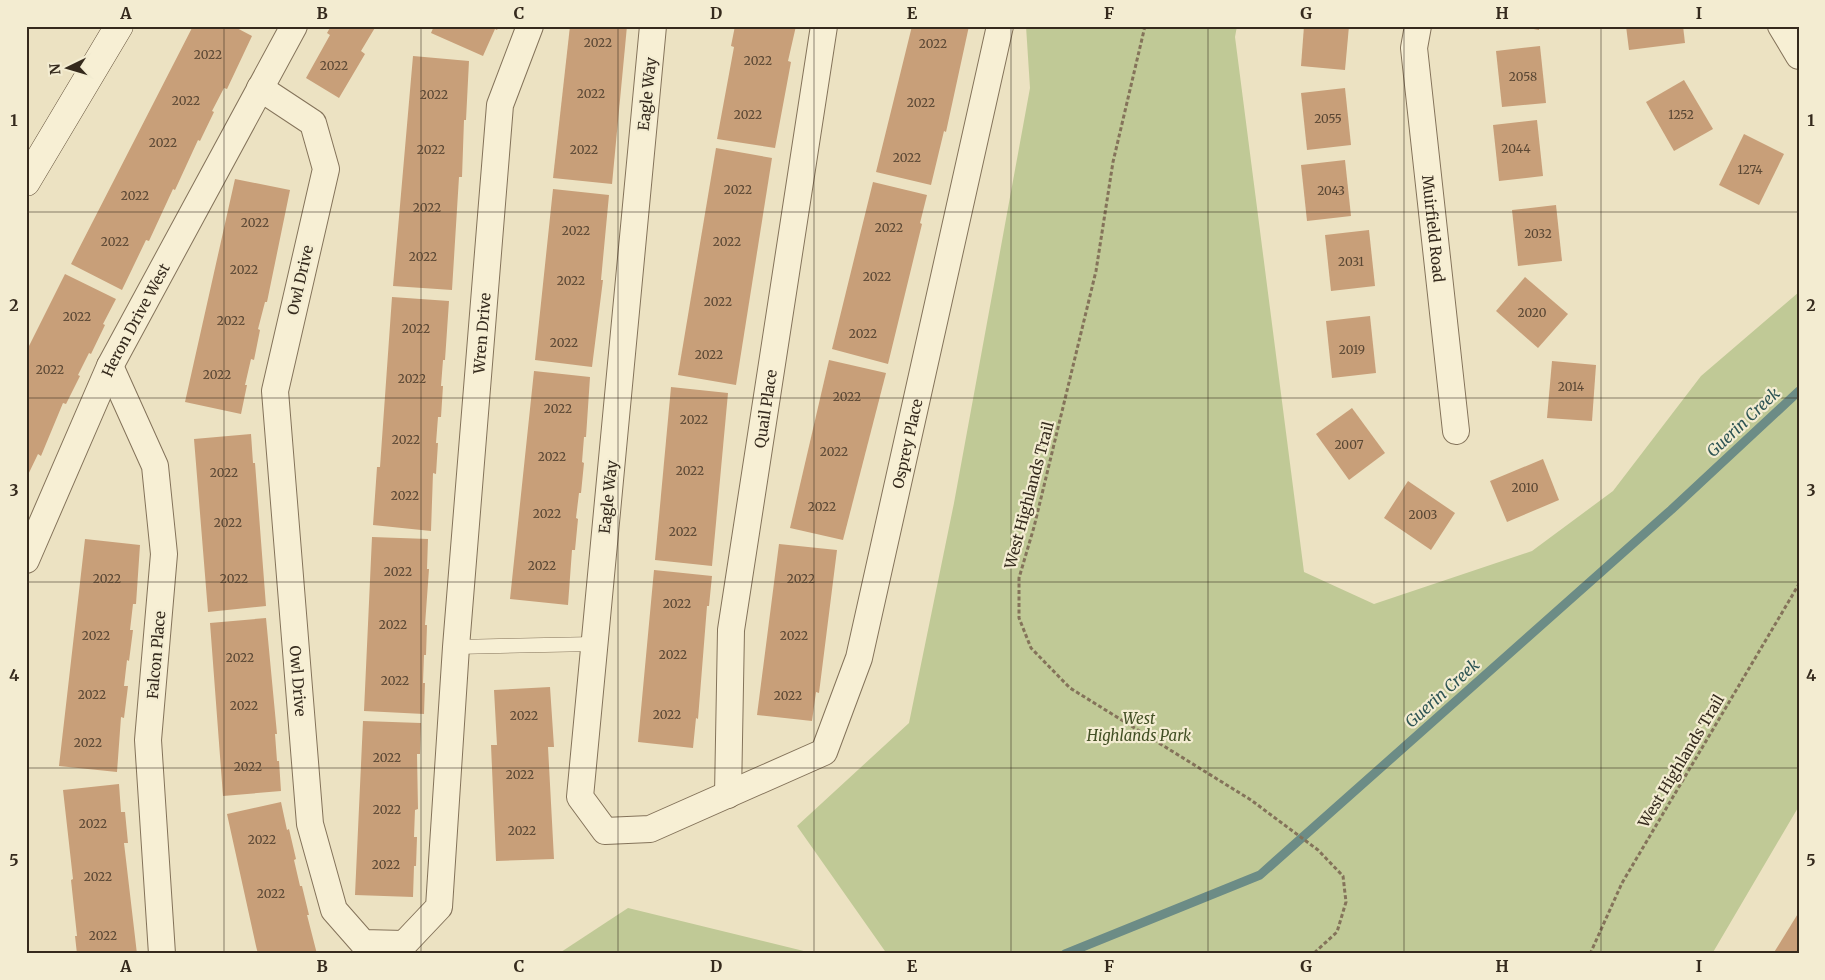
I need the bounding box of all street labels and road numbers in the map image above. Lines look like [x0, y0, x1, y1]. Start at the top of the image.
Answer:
street label: Eagle Way [634, 56, 660, 132]
street label: Muirfield Road [1418, 174, 1449, 283]
street label: Owl Drive [283, 243, 317, 317]
street label: Heron Drive West [97, 260, 174, 379]
street label: Wren Drive [469, 292, 494, 375]
street label: Quail Place [750, 368, 781, 449]
street label: Osprey Place [888, 397, 926, 490]
street label: West Highlands Trail [1000, 419, 1058, 572]
street label: Eagle Way [595, 459, 621, 535]
street label: Falcon Place [143, 610, 169, 700]
street label: Owl Drive [286, 645, 311, 717]
street label: West Highlands Trail [1633, 691, 1728, 832]

